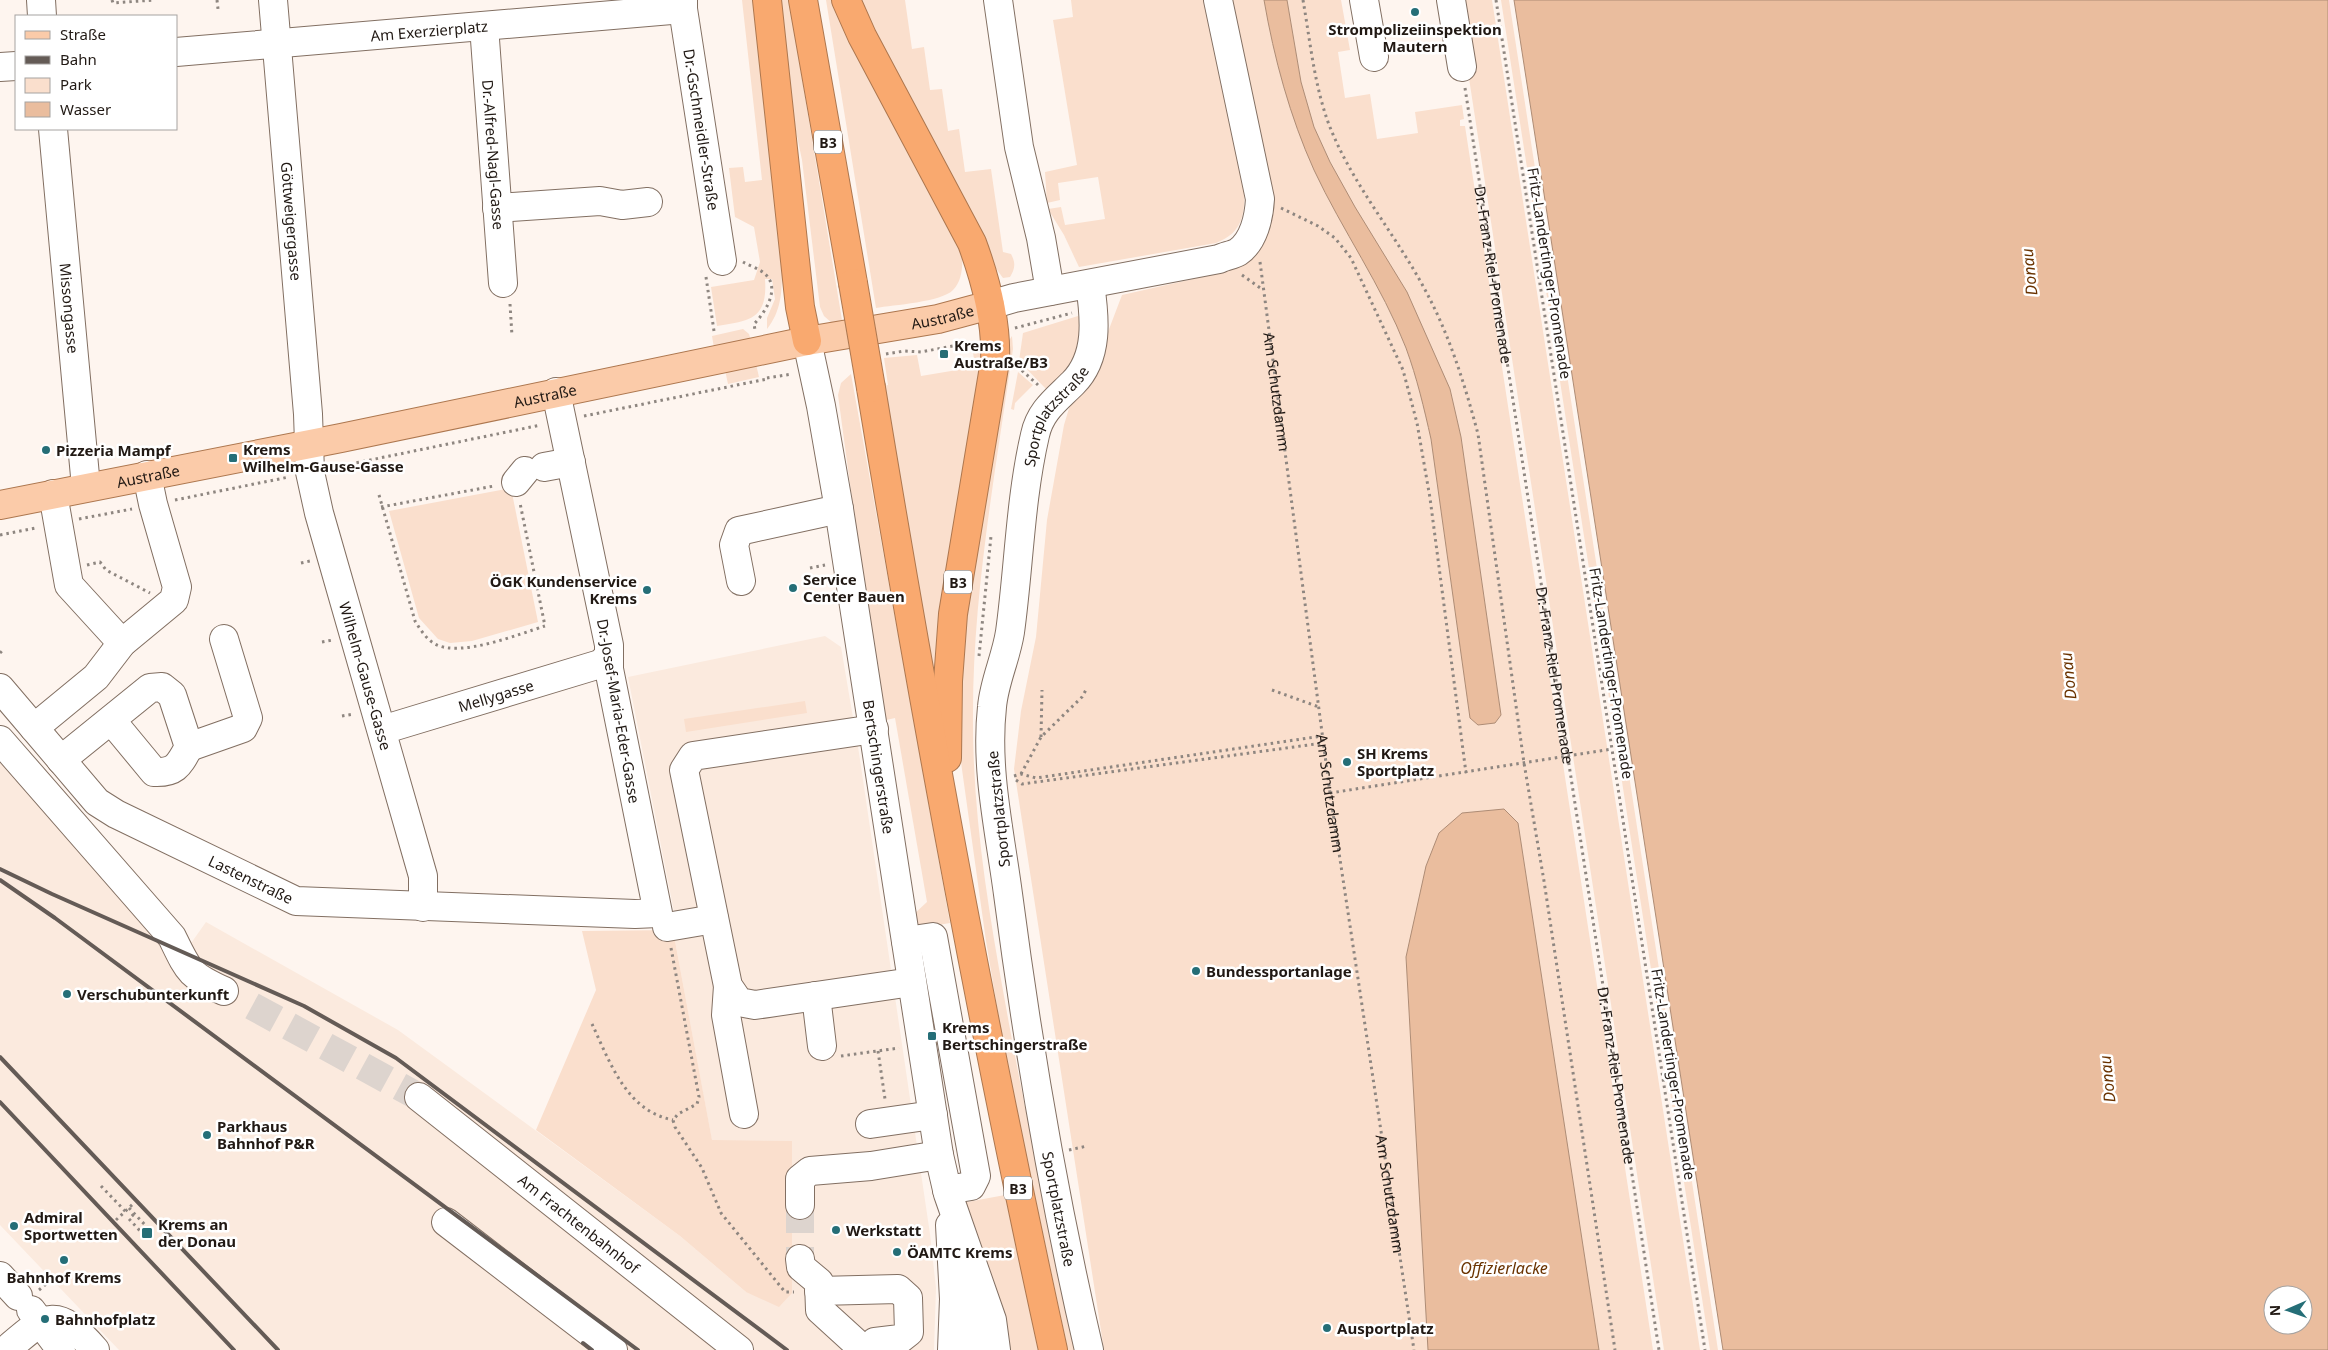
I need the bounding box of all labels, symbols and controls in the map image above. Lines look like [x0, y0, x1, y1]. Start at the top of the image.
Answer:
marker: Strompolizeiinspektion Mautern [1409, 6, 1421, 18]
legend [15, 15, 178, 130]
street label: Am Exerzierplatz [370, 16, 489, 45]
place label: Strompolizeiinspektion Mautern [1328, 19, 1502, 56]
text: Straße [60, 24, 106, 44]
street label: Dr.-Gschmeidler-Straße [679, 47, 724, 212]
text: Bahn [60, 49, 97, 69]
text: Park [60, 74, 92, 94]
street label: Dr.-Alfred-Nagl-Gasse [478, 79, 509, 231]
text: Wasser [60, 99, 111, 119]
road number: B3 [814, 130, 842, 154]
street label: Göttweigergasse [277, 161, 307, 281]
street label: Fritz-Landertinger-Promenade [1523, 166, 1577, 380]
street label: Dr.-Franz-Riel-Promenade [1470, 185, 1517, 365]
water label: Donau [2016, 247, 2042, 297]
street label: Missongasse [55, 262, 84, 354]
street label: Austraße [910, 300, 976, 333]
street label: Am Schutzdamm [1259, 331, 1295, 453]
place label: Krems Austraße/B3 [954, 335, 1048, 372]
marker: Krems Austraße/B3 [938, 348, 950, 360]
street label: Sportplatzstraße [1019, 362, 1093, 468]
street label: Austraße [512, 379, 578, 412]
place label: Krems Wilhelm-Gause-Gasse [243, 439, 404, 476]
place label: Pizzeria Mampf [56, 440, 172, 460]
marker: Pizzeria Mampf [40, 444, 52, 456]
marker: Krems Wilhelm-Gause-Gasse [227, 452, 239, 464]
street label: Austraße [115, 460, 181, 492]
street label: Fritz-Landertinger-Promenade [1585, 566, 1639, 780]
place label: Service Center Bauen [803, 569, 905, 606]
road number: B3 [944, 570, 972, 594]
place label: ÖGK Kundenservice Krems [490, 571, 637, 608]
marker: Service Center Bauen [787, 582, 799, 594]
marker: ÖGK Kundenservice Krems [641, 584, 653, 596]
street label: Dr.-Franz-Riel-Promenade [1532, 585, 1579, 765]
street label: Wilhelm-Gause-Gasse [335, 599, 396, 752]
street label: Dr.-Josef-Maria-Eder-Gasse [593, 617, 645, 805]
water label: Donau [2055, 651, 2081, 701]
street label: Mellygasse [456, 675, 536, 716]
street label: Bertschingerstraße [859, 698, 899, 835]
street label: Am Schutzdamm [1312, 733, 1349, 854]
place label: SH Krems Sportplatz [1357, 743, 1434, 780]
street label: Sportplatzstraße [982, 750, 1014, 868]
marker: SH Krems Sportplatz [1341, 756, 1353, 768]
street label: Lastenstraße [205, 850, 296, 908]
place label: Bundessportanlage [1206, 961, 1352, 981]
marker: Bundessportanlage [1190, 965, 1202, 977]
street label: Fritz-Landertinger-Promenade [1647, 967, 1701, 1181]
place label: Verschubunterkunft [77, 984, 230, 1004]
street label: Dr.-Franz-Riel-Promenade [1593, 985, 1640, 1166]
marker: Verschubunterkunft [61, 988, 73, 1000]
place label: Krems Bertschingerstraße [942, 1017, 1088, 1054]
marker: Krems Bertschingerstraße [926, 1030, 938, 1042]
water label: Donau [2094, 1054, 2120, 1104]
place label: Parkhaus Bahnhof P&R [217, 1116, 315, 1153]
marker: Parkhaus Bahnhof P&R [201, 1129, 213, 1141]
street label: Am Schutzdamm [1372, 1133, 1409, 1255]
street label: Sportplatzstraße [1038, 1150, 1080, 1268]
street label: Am Frachtenbahnhof [514, 1169, 644, 1278]
road number: B3 [1004, 1176, 1032, 1200]
place label: Admiral Sportwetten [24, 1207, 118, 1244]
place label: Krems an der Donau [158, 1214, 236, 1251]
marker: Admiral Sportwetten [8, 1220, 20, 1232]
place label: Werkstatt [846, 1220, 922, 1240]
marker: Werkstatt [830, 1224, 842, 1236]
marker: Krems an der Donau [140, 1226, 154, 1240]
place label: ÖAMTC Krems [907, 1242, 1012, 1262]
marker: ÖAMTC Krems [891, 1246, 903, 1258]
marker: Bahnhof Krems [58, 1254, 70, 1266]
water label: Offizierlacke [1460, 1257, 1548, 1279]
place label: Bahnhof Krems [7, 1267, 121, 1287]
north arrow [2263, 1285, 2313, 1335]
text: N [2265, 1304, 2284, 1316]
place label: Bahnhofplatz [55, 1309, 155, 1329]
marker: Bahnhofplatz [39, 1313, 51, 1325]
place label: Ausportplatz [1337, 1318, 1434, 1338]
marker: Ausportplatz [1321, 1322, 1333, 1334]

